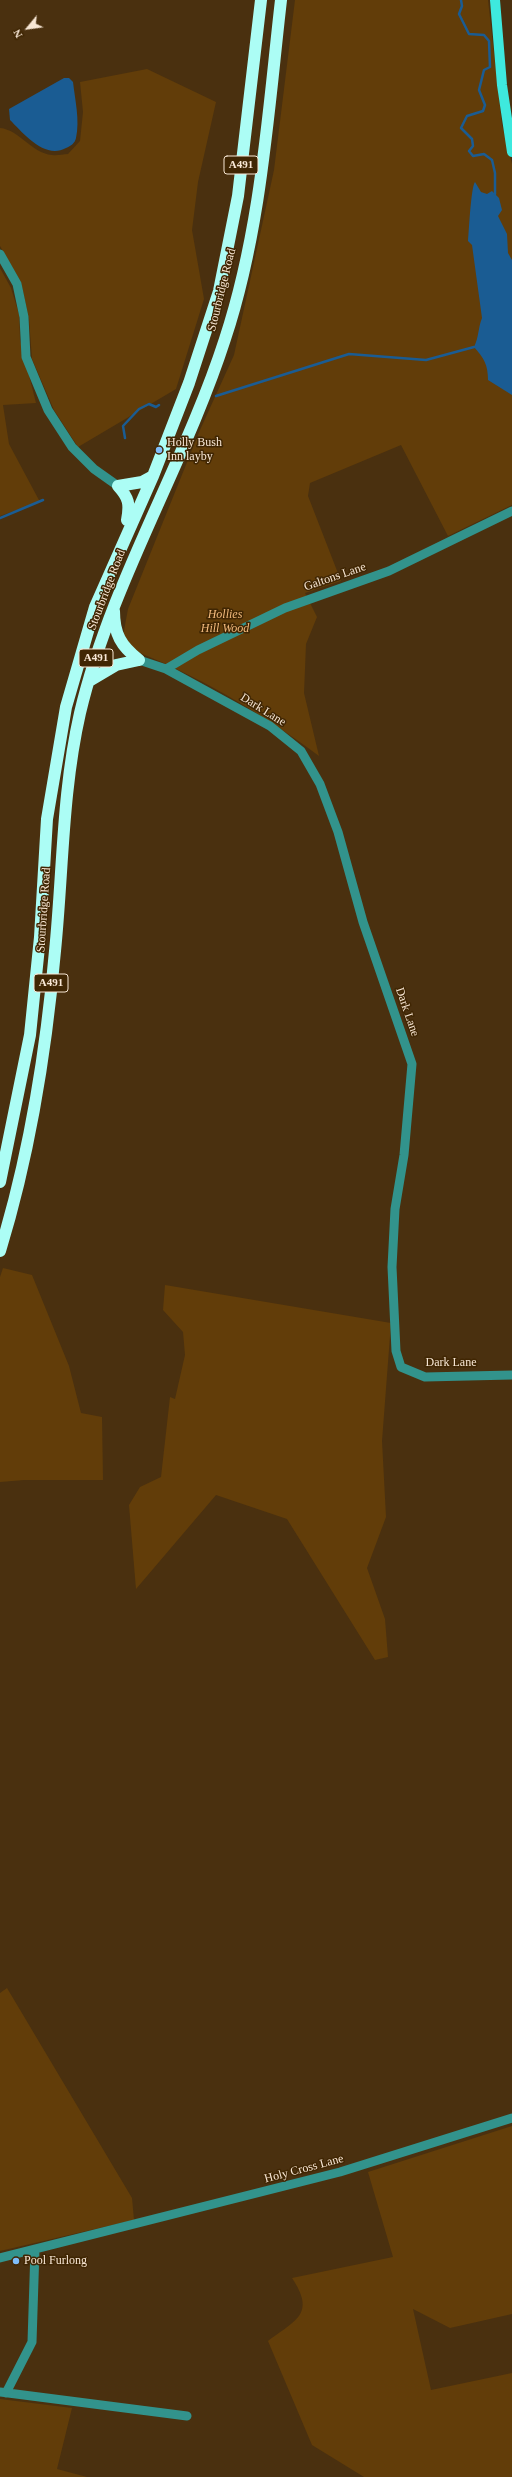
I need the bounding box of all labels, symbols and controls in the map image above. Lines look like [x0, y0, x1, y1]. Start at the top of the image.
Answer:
north arrow [8, 8, 48, 48]
text: N [10, 27, 25, 40]
road number: A491 [224, 156, 258, 174]
street label: Stourbridge Road [205, 247, 239, 333]
place label: Holly Bush Inn layby [167, 436, 222, 464]
marker: Holly Bush Inn layby [154, 445, 164, 455]
street label: Stourbridge Road [85, 548, 129, 632]
street label: Galtons Lane [302, 560, 368, 594]
park label: Hollies Hill Wood [201, 608, 249, 636]
road number: A491 [79, 649, 113, 667]
street label: Dark Lane [238, 690, 288, 730]
street label: Stourbridge Road [34, 867, 54, 953]
road number: A491 [34, 974, 68, 992]
street label: Dark Lane [392, 986, 422, 1038]
street label: Dark Lane [426, 1356, 476, 1370]
street label: Holy Cross Lane [263, 2152, 345, 2186]
place label: Pool Furlong [24, 2254, 87, 2268]
marker: Pool Furlong [11, 2256, 21, 2266]

